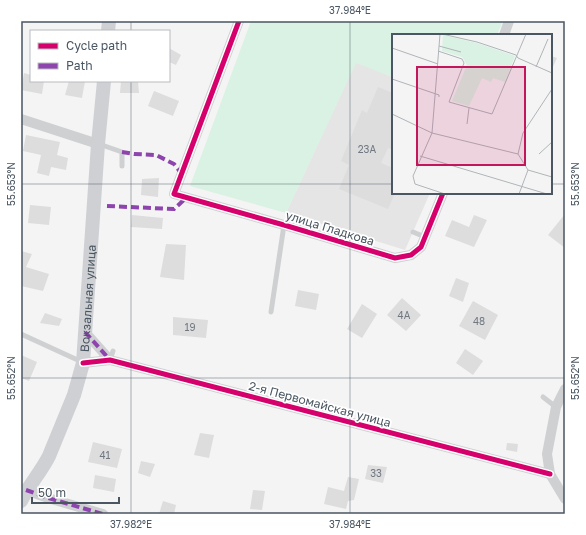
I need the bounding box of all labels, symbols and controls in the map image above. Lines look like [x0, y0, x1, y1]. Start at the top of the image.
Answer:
text: 37.984°E [329, 4, 371, 16]
legend [30, 30, 170, 82]
inset map [392, 34, 552, 194]
text: Cycle path [66, 38, 127, 53]
text: Path [66, 58, 93, 73]
house number: 23А [358, 143, 376, 155]
text: 55.653°N [5, 162, 17, 206]
text: 55.653°N [569, 162, 581, 206]
street label: улица Гладкова [284, 207, 376, 249]
street label: Вокзальная улица [76, 244, 99, 353]
house number: 4А [398, 309, 411, 321]
house number: 48 [473, 315, 485, 327]
house number: 19 [185, 321, 195, 333]
text: 55.652°N [5, 356, 17, 400]
text: 55.652°N [569, 356, 581, 400]
street label: 2-я Первомайская улица [247, 378, 393, 430]
house number: 41 [100, 449, 111, 461]
house number: 33 [370, 467, 382, 479]
scale bar [32, 479, 119, 505]
text: 50 m [38, 485, 66, 500]
text: 37.982°E [110, 518, 152, 530]
text: 37.984°E [329, 518, 371, 530]

